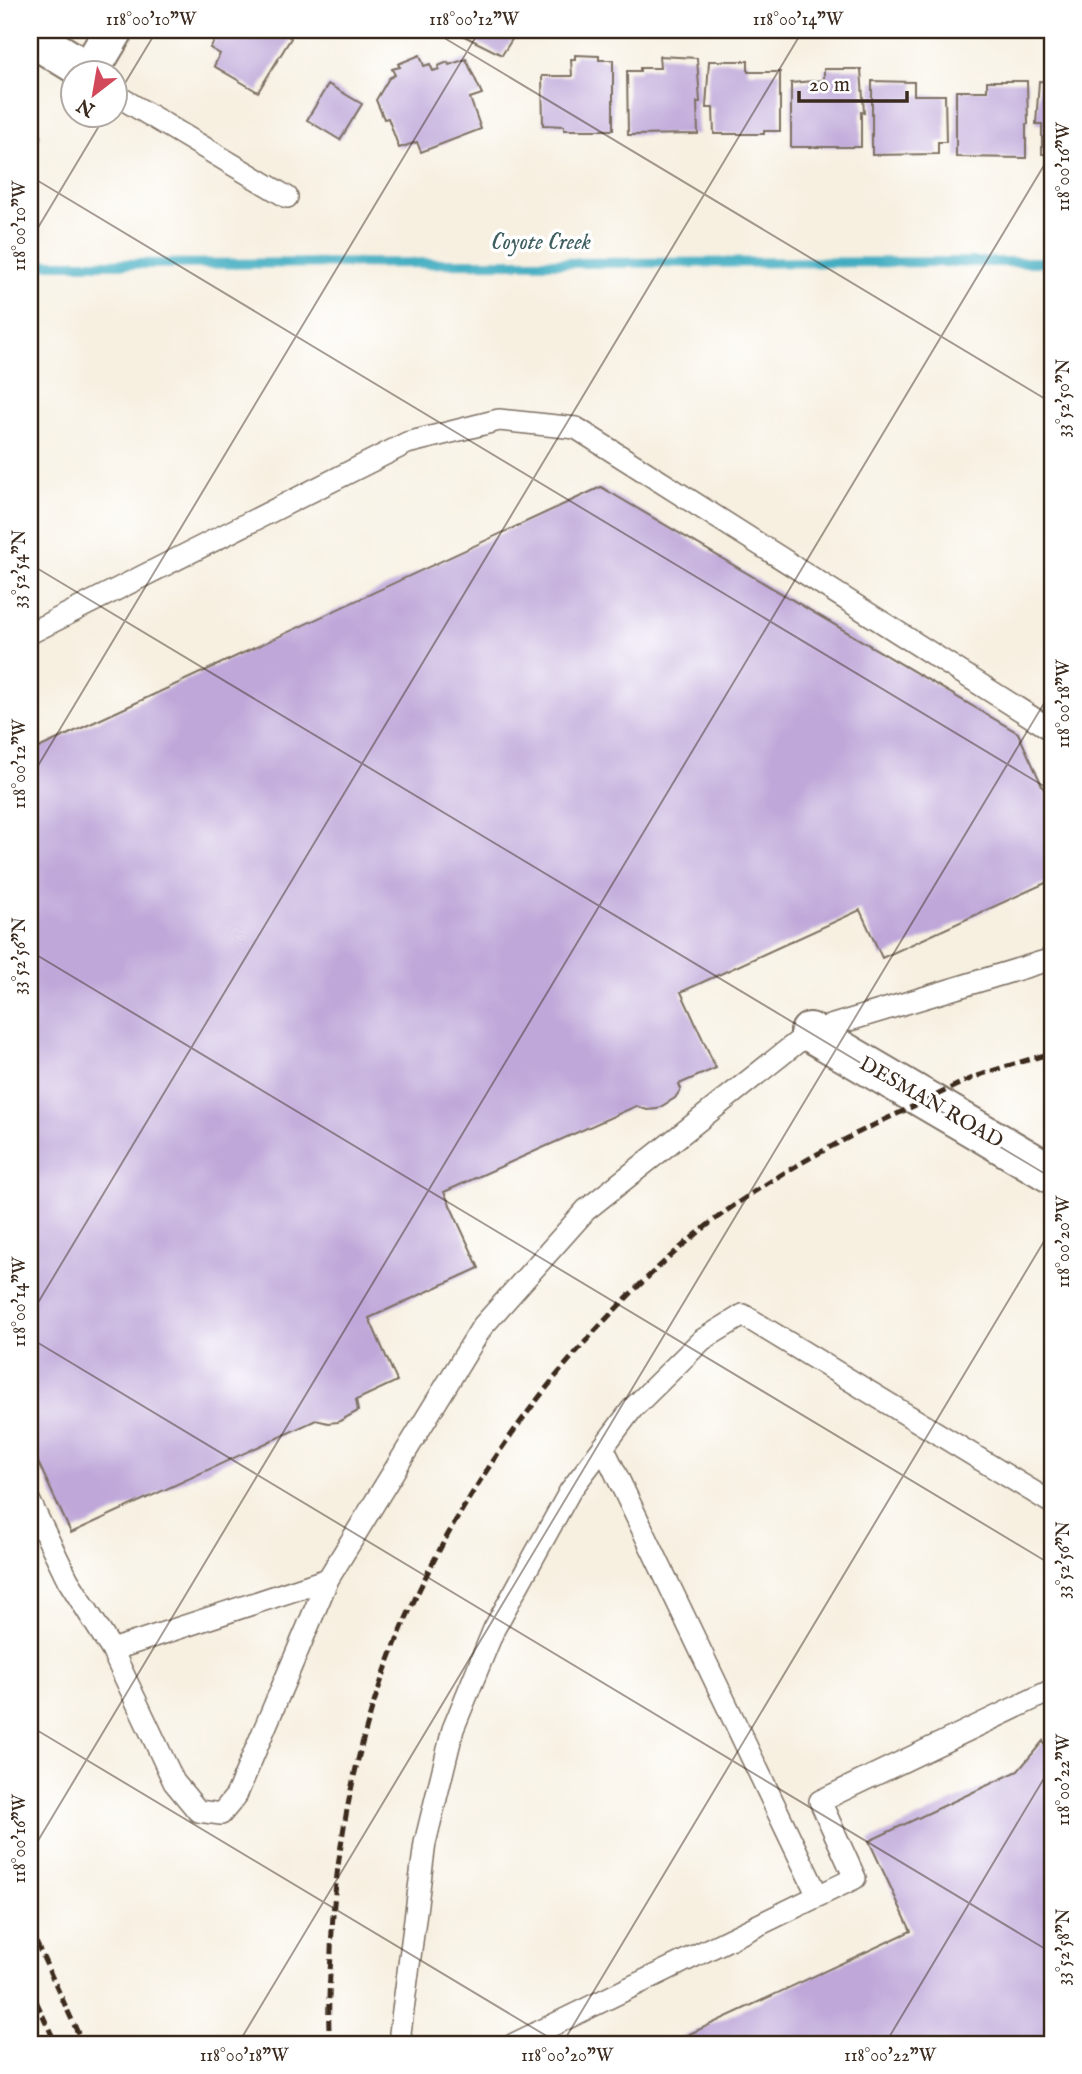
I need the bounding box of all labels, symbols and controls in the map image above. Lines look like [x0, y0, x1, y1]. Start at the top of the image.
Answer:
text: 118°00'10"W [106, 9, 197, 32]
text: 118°00'12"W [429, 9, 520, 32]
text: 118°00'14"W [753, 9, 844, 32]
north arrow [60, 60, 130, 130]
scale bar [799, 60, 907, 104]
text: 20 m [809, 72, 850, 99]
text: N [73, 92, 100, 122]
text: 118°00'16"W [1053, 122, 1076, 212]
text: 118°00'10"W [9, 180, 32, 271]
water label: Coyote Creek [491, 228, 591, 257]
text: 33°52'50"N [1053, 358, 1076, 437]
text: 33°52'54"N [9, 529, 32, 608]
text: 118°00'18"W [1053, 659, 1076, 748]
text: 118°00'12"W [9, 718, 32, 809]
text: 33°52'56"N [9, 917, 32, 995]
street label: DESMAN ROAD [854, 1051, 1008, 1155]
text: 118°00'20"W [1053, 1195, 1076, 1288]
text: 118°00'14"W [9, 1256, 32, 1347]
text: 33°52'56"N [1053, 1521, 1076, 1599]
text: 118°00'22"W [1053, 1733, 1076, 1826]
text: 118°00'16"W [9, 1794, 32, 1884]
text: 33°52'58"N [1053, 1908, 1076, 1986]
text: 118°00'18"W [200, 2045, 289, 2068]
text: 118°00'20"W [521, 2045, 614, 2068]
text: 118°00'22"W [844, 2045, 937, 2068]

